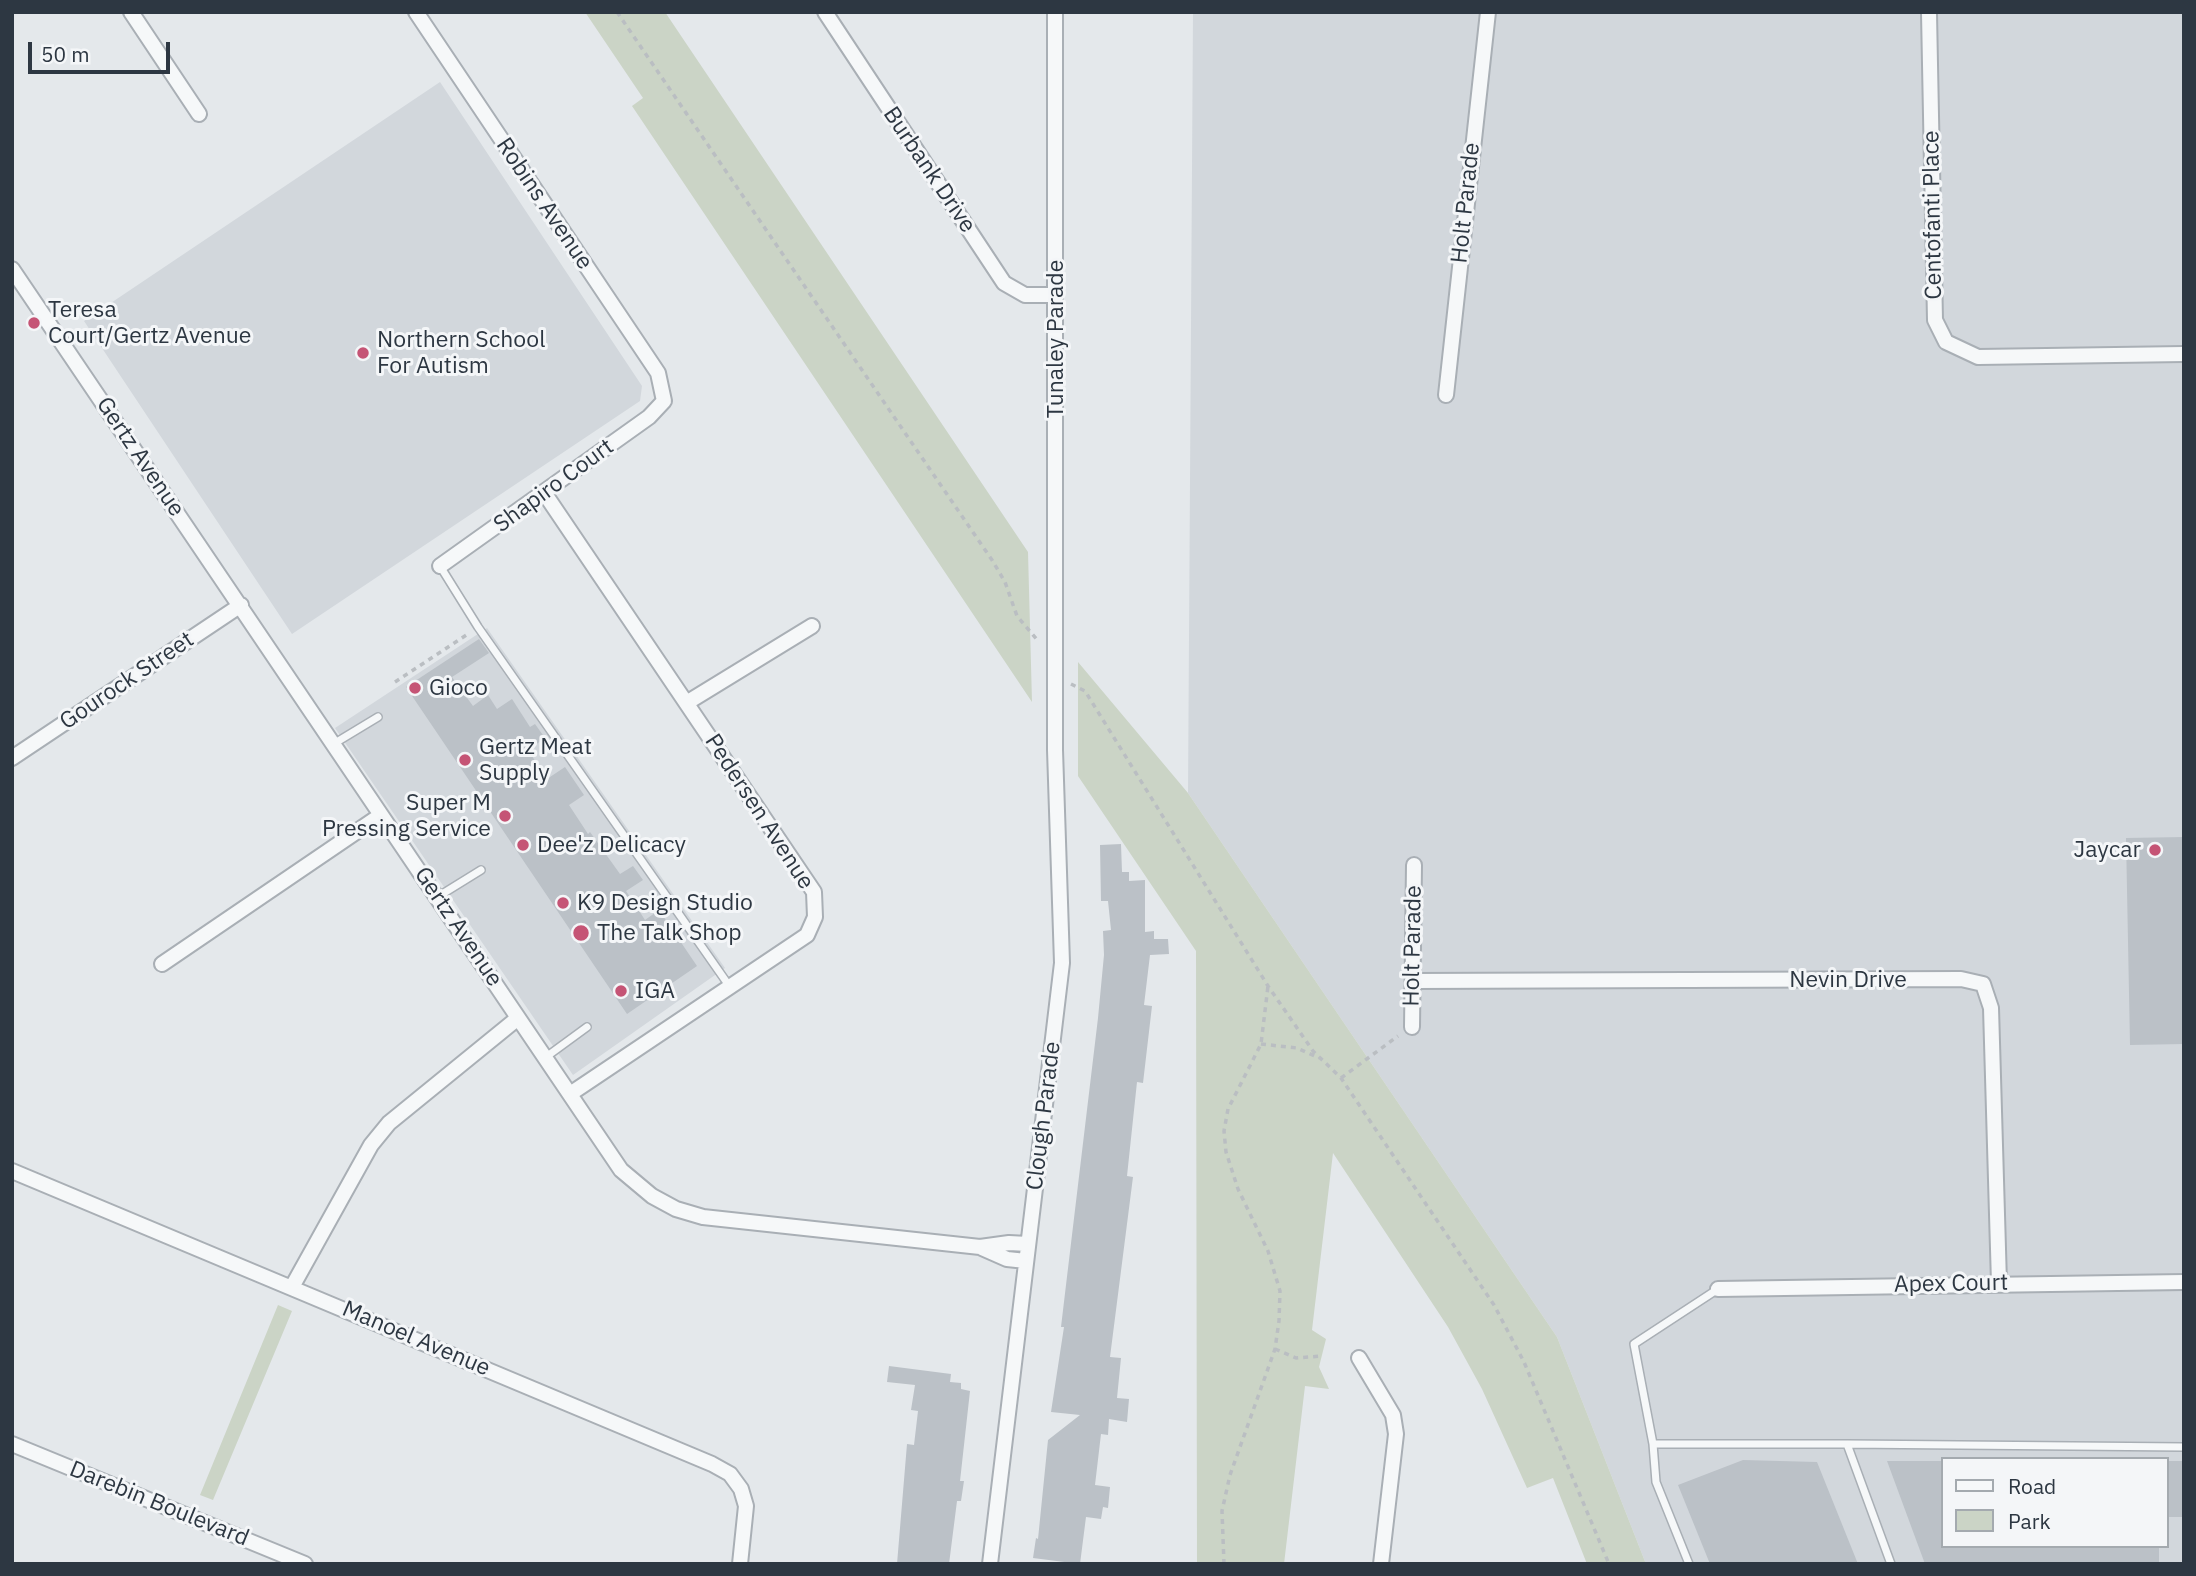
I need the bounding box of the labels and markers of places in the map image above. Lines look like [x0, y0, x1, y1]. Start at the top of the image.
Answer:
place label: Teresa Court/Gertz Avenue [48, 296, 251, 350]
marker: Teresa Court/Gertz Avenue [26, 315, 42, 331]
place label: Northern School For Autism [377, 326, 545, 380]
marker: Northern School For Autism [355, 345, 371, 361]
place label: Gioco [429, 674, 488, 702]
marker: Gioco [407, 680, 423, 696]
place label: Gertz Meat Supply [479, 733, 592, 787]
marker: Gertz Meat Supply [457, 752, 473, 768]
place label: Super M Pressing Service [322, 789, 491, 843]
marker: Super M Pressing Service [497, 808, 513, 824]
place label: Dee'z Delicacy [537, 831, 686, 859]
place label: Jaycar [2073, 836, 2141, 864]
marker: Dee'z Delicacy [515, 837, 531, 853]
marker: Jaycar [2147, 842, 2163, 858]
place label: K9 Design Studio [577, 889, 753, 917]
marker: K9 Design Studio [555, 895, 571, 911]
place label: The Talk Shop [597, 919, 742, 947]
marker: The Talk Shop [571, 923, 591, 943]
place label: IGA [635, 977, 675, 1005]
marker: IGA [613, 983, 629, 999]

